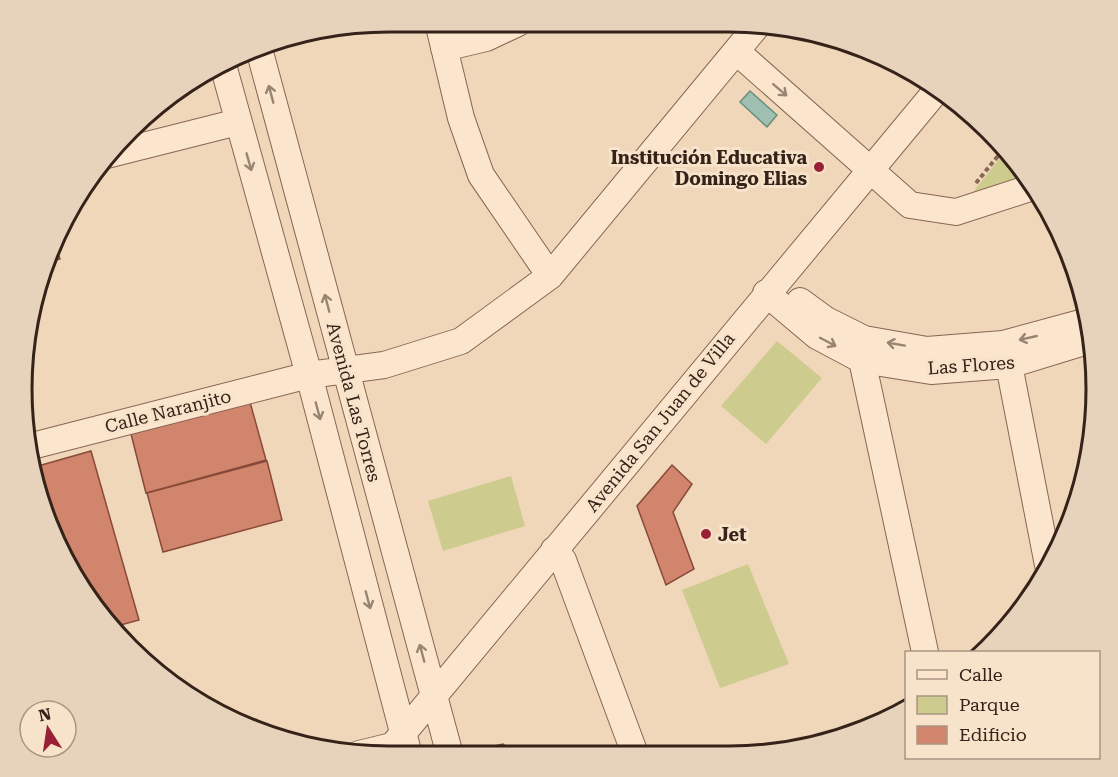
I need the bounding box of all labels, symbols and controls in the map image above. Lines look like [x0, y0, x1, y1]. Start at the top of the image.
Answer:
one-way arrow [773, 83, 788, 97]
one-way arrow [265, 85, 276, 104]
place label: Institución Educativa Domingo Elias [611, 147, 807, 189]
one-way arrow [244, 153, 255, 172]
marker: Institución Educativa Domingo Elias [812, 160, 826, 174]
one-way arrow [321, 294, 332, 313]
street label: Avenida Las Torres [323, 320, 385, 484]
street label: Avenida San Juan de Villa [581, 328, 739, 516]
one-way arrow [1019, 333, 1038, 345]
one-way arrow [819, 337, 837, 348]
one-way arrow [886, 339, 906, 350]
street label: Las Flores [927, 351, 1015, 379]
street label: Calle Naranjito [103, 385, 233, 437]
one-way arrow [313, 401, 324, 420]
place label: Jet [718, 524, 746, 545]
marker: Jet [699, 527, 713, 541]
one-way arrow [362, 590, 374, 609]
one-way arrow [416, 644, 427, 663]
legend [905, 651, 1100, 759]
text: Calle [959, 664, 1003, 685]
text: Parque [959, 694, 1020, 715]
north arrow [18, 699, 78, 759]
text: N [37, 704, 53, 725]
text: Edificio [959, 724, 1027, 745]

